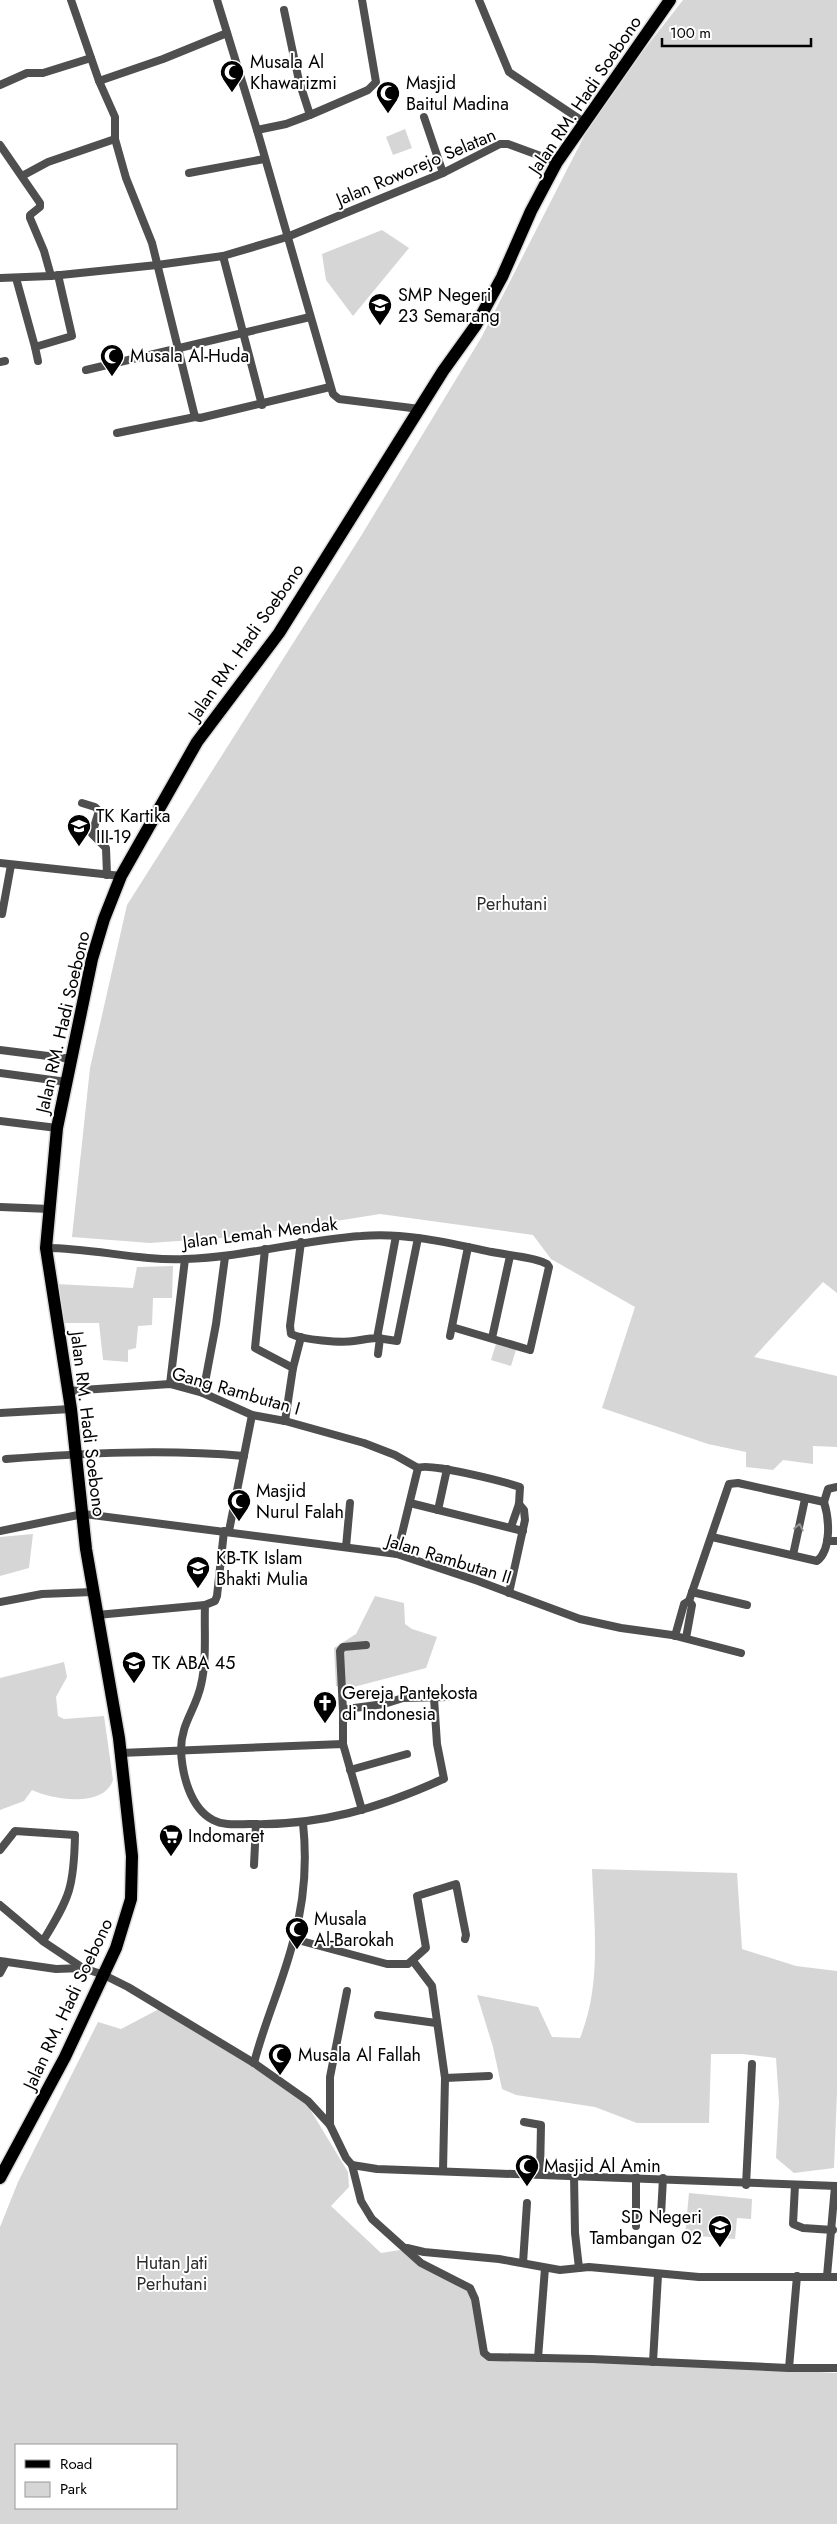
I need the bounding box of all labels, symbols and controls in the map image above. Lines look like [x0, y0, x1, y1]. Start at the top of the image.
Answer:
street label: Jalan RM. Hadi Soebono [521, 10, 648, 181]
scale bar [662, 15, 811, 47]
text: 100 m [670, 22, 711, 44]
place label: Musala Al Khawarizmi [250, 49, 337, 96]
mosque icon: Musala Al Khawarizmi [219, 59, 245, 93]
place label: Masjid Baitul Madina [406, 70, 509, 117]
mosque icon: Masjid Baitul Madina [375, 80, 401, 114]
street label: Jalan Roworejo Selatan [330, 122, 500, 213]
place label: SMP Negeri 23 Semarang [398, 282, 500, 329]
school or university icon: SMP Negeri 23 Semarang [367, 292, 393, 326]
mosque icon: Musala Al-Huda [99, 343, 125, 377]
place label: Musala Al-Huda [130, 343, 249, 369]
street label: Jalan RM. Hadi Soebono [181, 558, 310, 727]
place label: TK Kartika III-19 [96, 803, 171, 850]
school or university icon: TK Kartika III-19 [66, 813, 92, 847]
park label: Perhutani [477, 891, 547, 917]
street label: Jalan RM. Hadi Soebono [29, 928, 97, 1118]
street label: Jalan Lemah Mendak [179, 1211, 339, 1256]
street label: Jalan RM. Hadi Soebono [64, 1328, 112, 1518]
street label: Gang Rambutan I [169, 1360, 303, 1422]
place label: Masjid Nurul Falah [256, 1478, 344, 1525]
mosque icon: Masjid Nurul Falah [226, 1488, 252, 1522]
one-way arrow [793, 1523, 804, 1531]
street label: Jalan Rambutan II [381, 1527, 515, 1590]
place label: KB-TK Islam Bhakti Mulia [216, 1545, 308, 1592]
school or university icon: KB-TK Islam Bhakti Mulia [185, 1555, 211, 1589]
school or university icon: TK ABA 45 [121, 1650, 147, 1684]
place label: TK ABA 45 [152, 1650, 236, 1676]
place label: Gereja Pantekosta di Indonesia [342, 1680, 478, 1727]
church icon: Gereja Pantekosta di Indonesia [312, 1690, 338, 1724]
supermarket icon: Indomaret [158, 1823, 184, 1857]
place label: Indomaret [188, 1823, 265, 1849]
place label: Musala Al-Barokah [314, 1906, 394, 1953]
street label: Jalan RM. Hadi Soebono [16, 1914, 119, 2096]
mosque icon: Musala Al-Barokah [284, 1916, 310, 1950]
mosque icon: Musala Al Fallah [267, 2042, 293, 2076]
place label: Musala Al Fallah [298, 2042, 421, 2068]
mosque icon: Masjid Al Amin [514, 2153, 540, 2187]
place label: Masjid Al Amin [544, 2153, 661, 2179]
place label: SD Negeri Tambangan 02 [590, 2204, 702, 2251]
school or university icon: SD Negeri Tambangan 02 [707, 2214, 733, 2248]
park label: Hutan Jati Perhutani [136, 2250, 208, 2297]
legend [15, 2444, 178, 2509]
text: Road [60, 2453, 92, 2475]
text: Park [60, 2478, 87, 2500]

